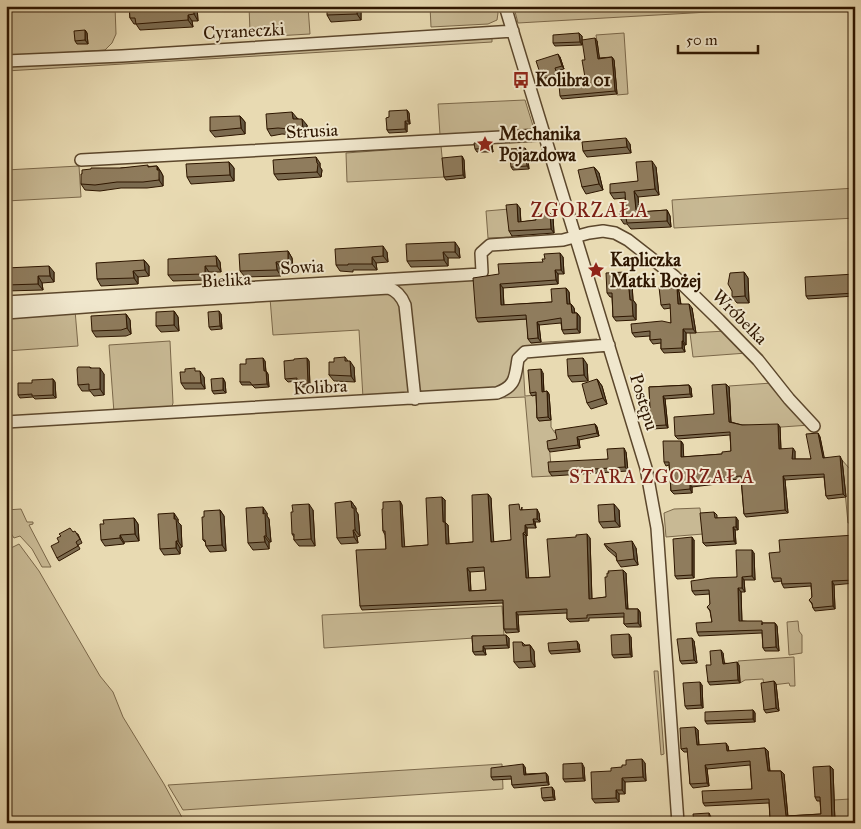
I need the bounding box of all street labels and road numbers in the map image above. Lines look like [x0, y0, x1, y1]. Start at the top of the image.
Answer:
street label: Cyraneczki [203, 18, 285, 44]
street label: Strusia [285, 119, 339, 143]
street label: Sowia [280, 255, 325, 279]
street label: Bielika [200, 268, 252, 292]
street label: Wróbelka [708, 285, 773, 350]
street label: Postępu [625, 371, 663, 433]
street label: Kolibra [292, 375, 348, 399]

